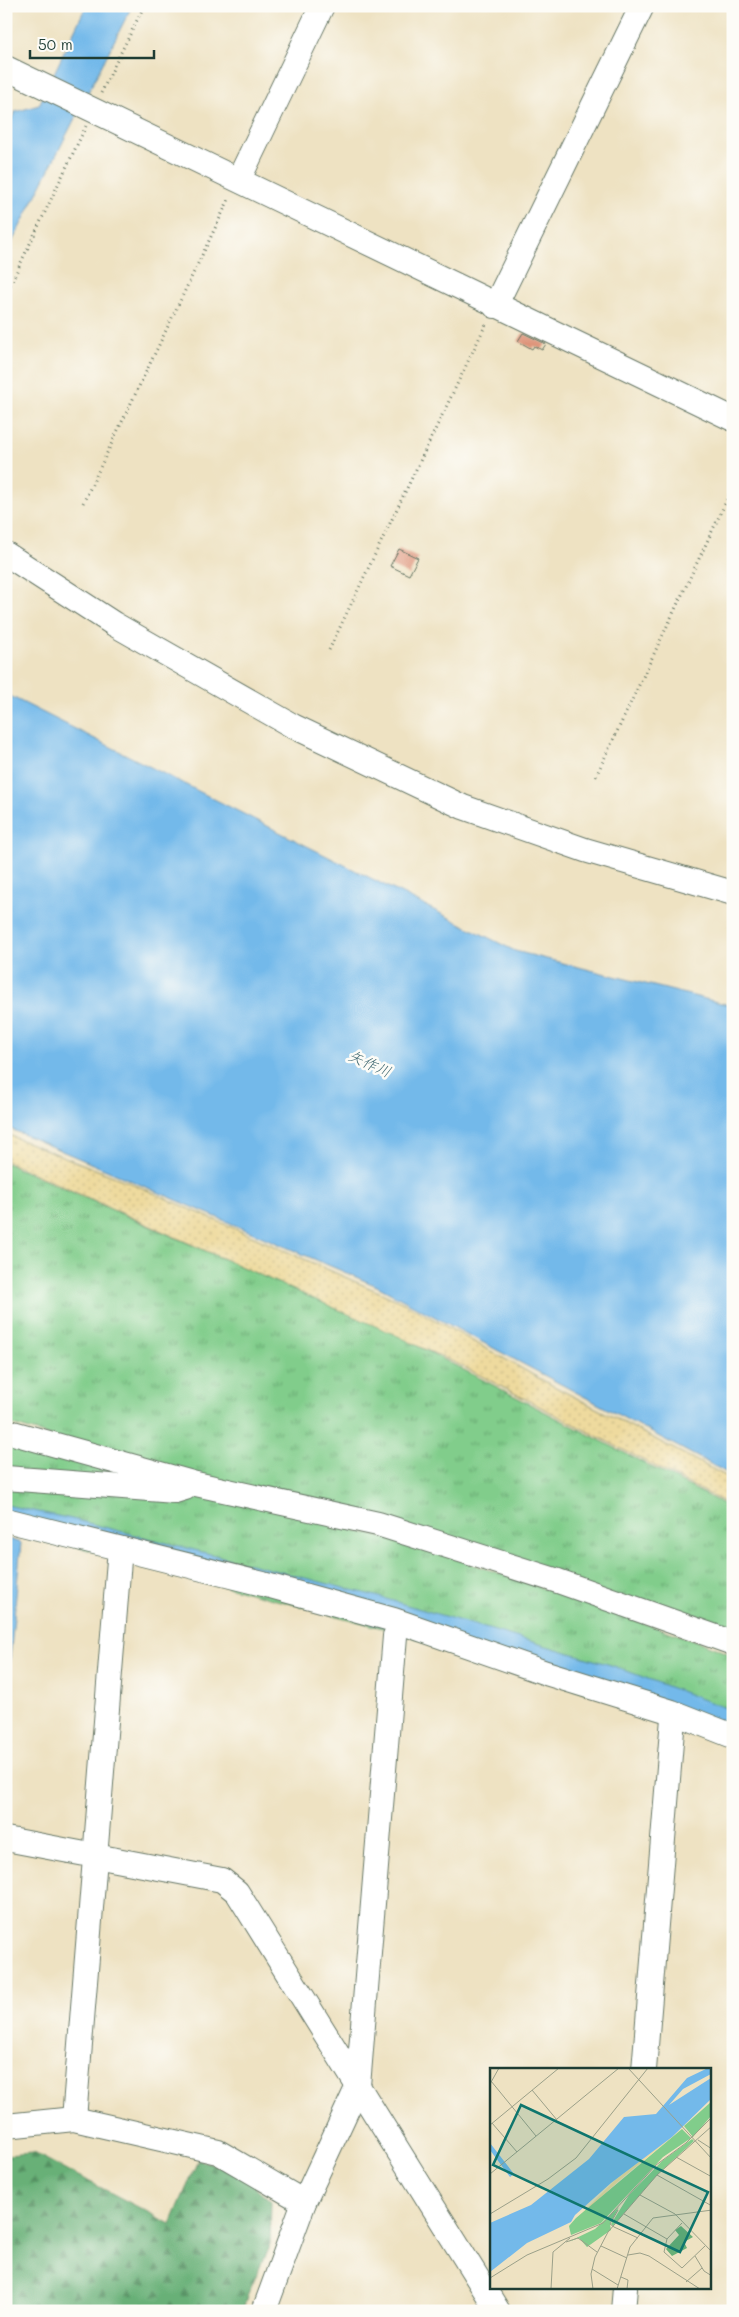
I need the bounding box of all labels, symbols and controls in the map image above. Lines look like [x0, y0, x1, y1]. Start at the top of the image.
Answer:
scale bar [30, 28, 154, 60]
text: 50 m [38, 34, 73, 54]
water label: 矢作川 [345, 1045, 395, 1081]
inset map [490, 2068, 712, 2290]

